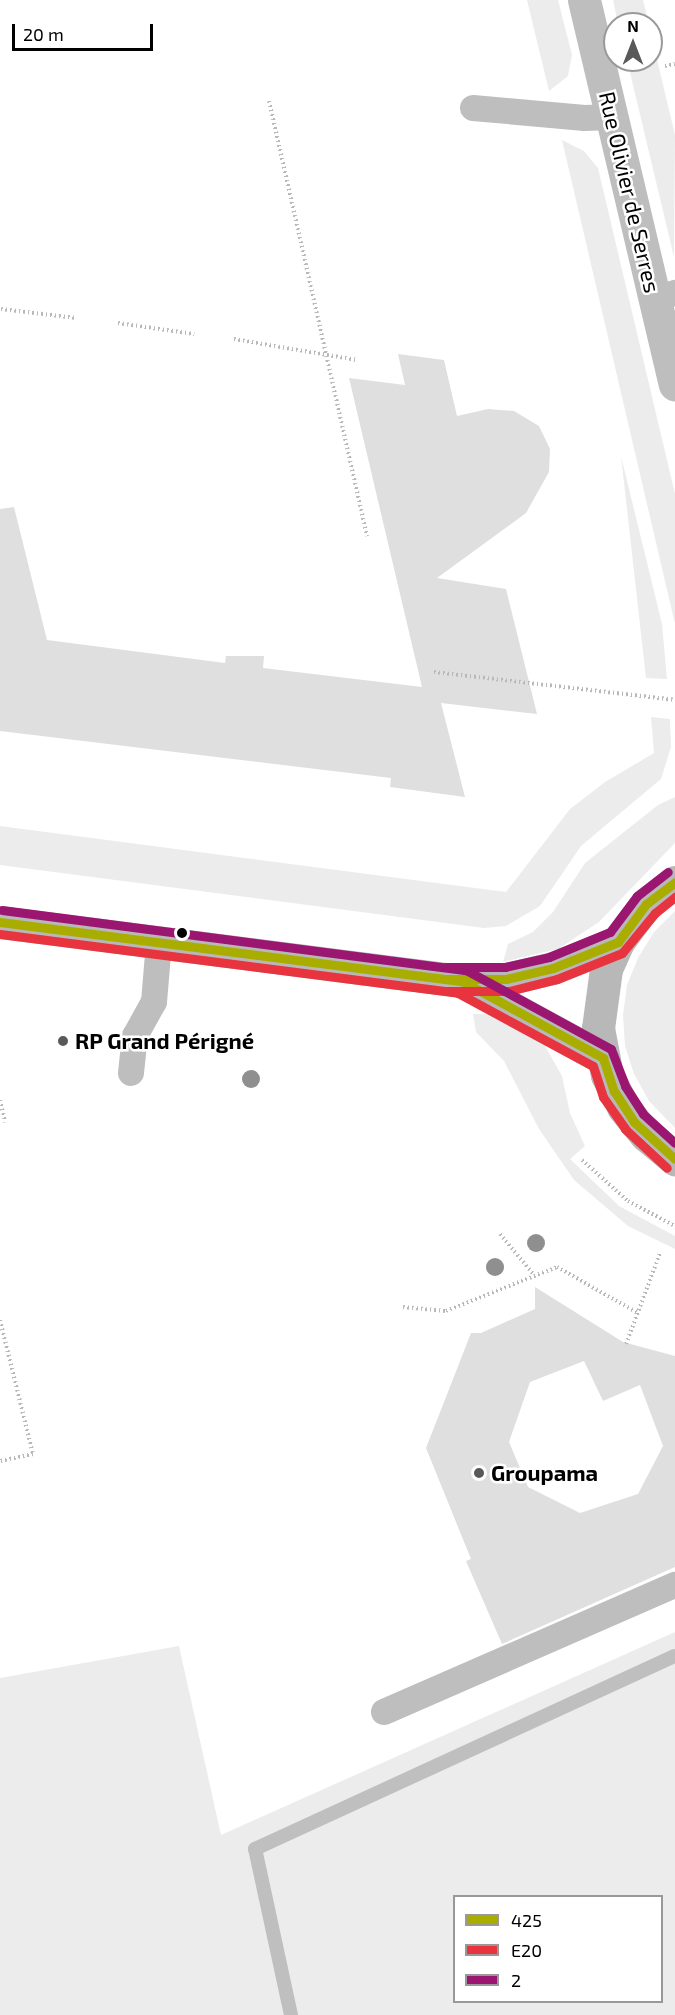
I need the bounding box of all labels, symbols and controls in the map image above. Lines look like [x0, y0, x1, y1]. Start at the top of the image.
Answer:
scale bar [15, 12, 156, 50]
north arrow [603, 12, 663, 72]
text: N [627, 16, 639, 35]
text: 20 m [23, 23, 64, 45]
street label: Rue Olivier de Serres [594, 89, 666, 295]
unlabelled marker [176, 927, 188, 939]
place label: RP Grand Périgné [75, 1028, 255, 1054]
marker: RP Grand Périgné [56, 1034, 70, 1048]
place label: Groupama [491, 1460, 598, 1486]
marker: Groupama [472, 1466, 486, 1480]
legend [453, 1895, 663, 2003]
text: 425 [511, 1909, 542, 1931]
text: E20 [511, 1939, 542, 1961]
text: 2 [511, 1969, 521, 1991]

